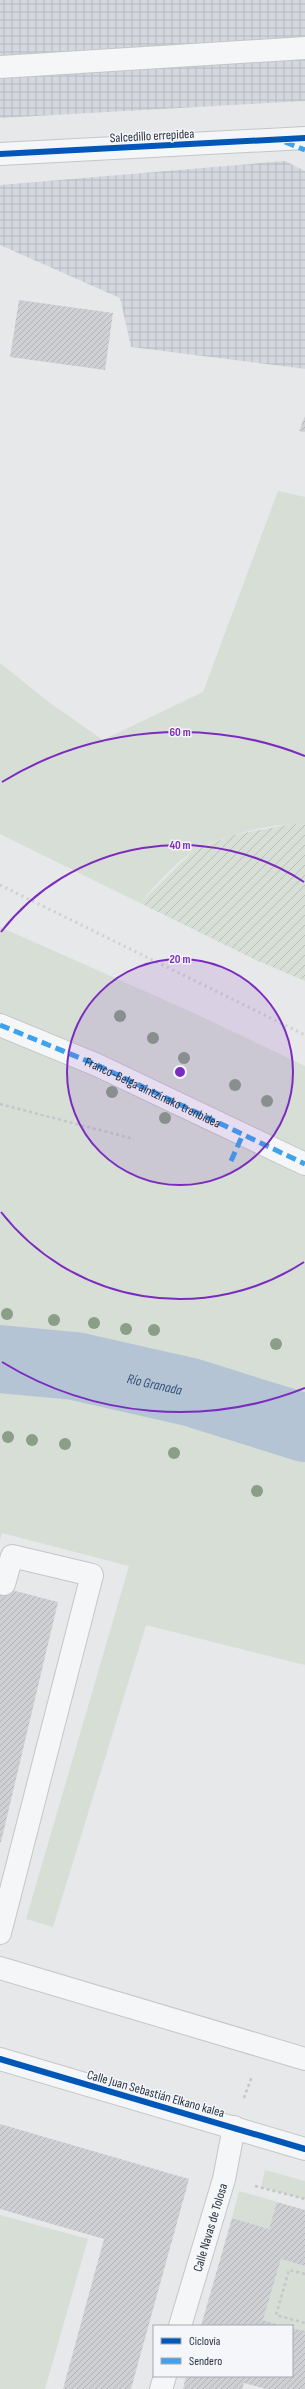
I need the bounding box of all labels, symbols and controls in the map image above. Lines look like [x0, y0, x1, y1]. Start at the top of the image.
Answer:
street label: Salcedillo errepidea [109, 126, 195, 146]
text: 60 m [169, 725, 191, 740]
text: 40 m [169, 838, 191, 853]
text: 20 m [170, 952, 190, 967]
street label: Franco-Belga aintzinako trenbidea [82, 1054, 223, 1132]
centre of rings [173, 1065, 187, 1079]
water label: Río Granada [125, 1370, 184, 1399]
street label: Calle Juan Sebastián Elkano kalea [85, 2067, 226, 2121]
street label: Calle Navas de Tolosa [190, 2182, 231, 2274]
legend [153, 2325, 293, 2377]
text: Ciclovía [189, 2334, 221, 2349]
text: Sendero [189, 2354, 222, 2369]

